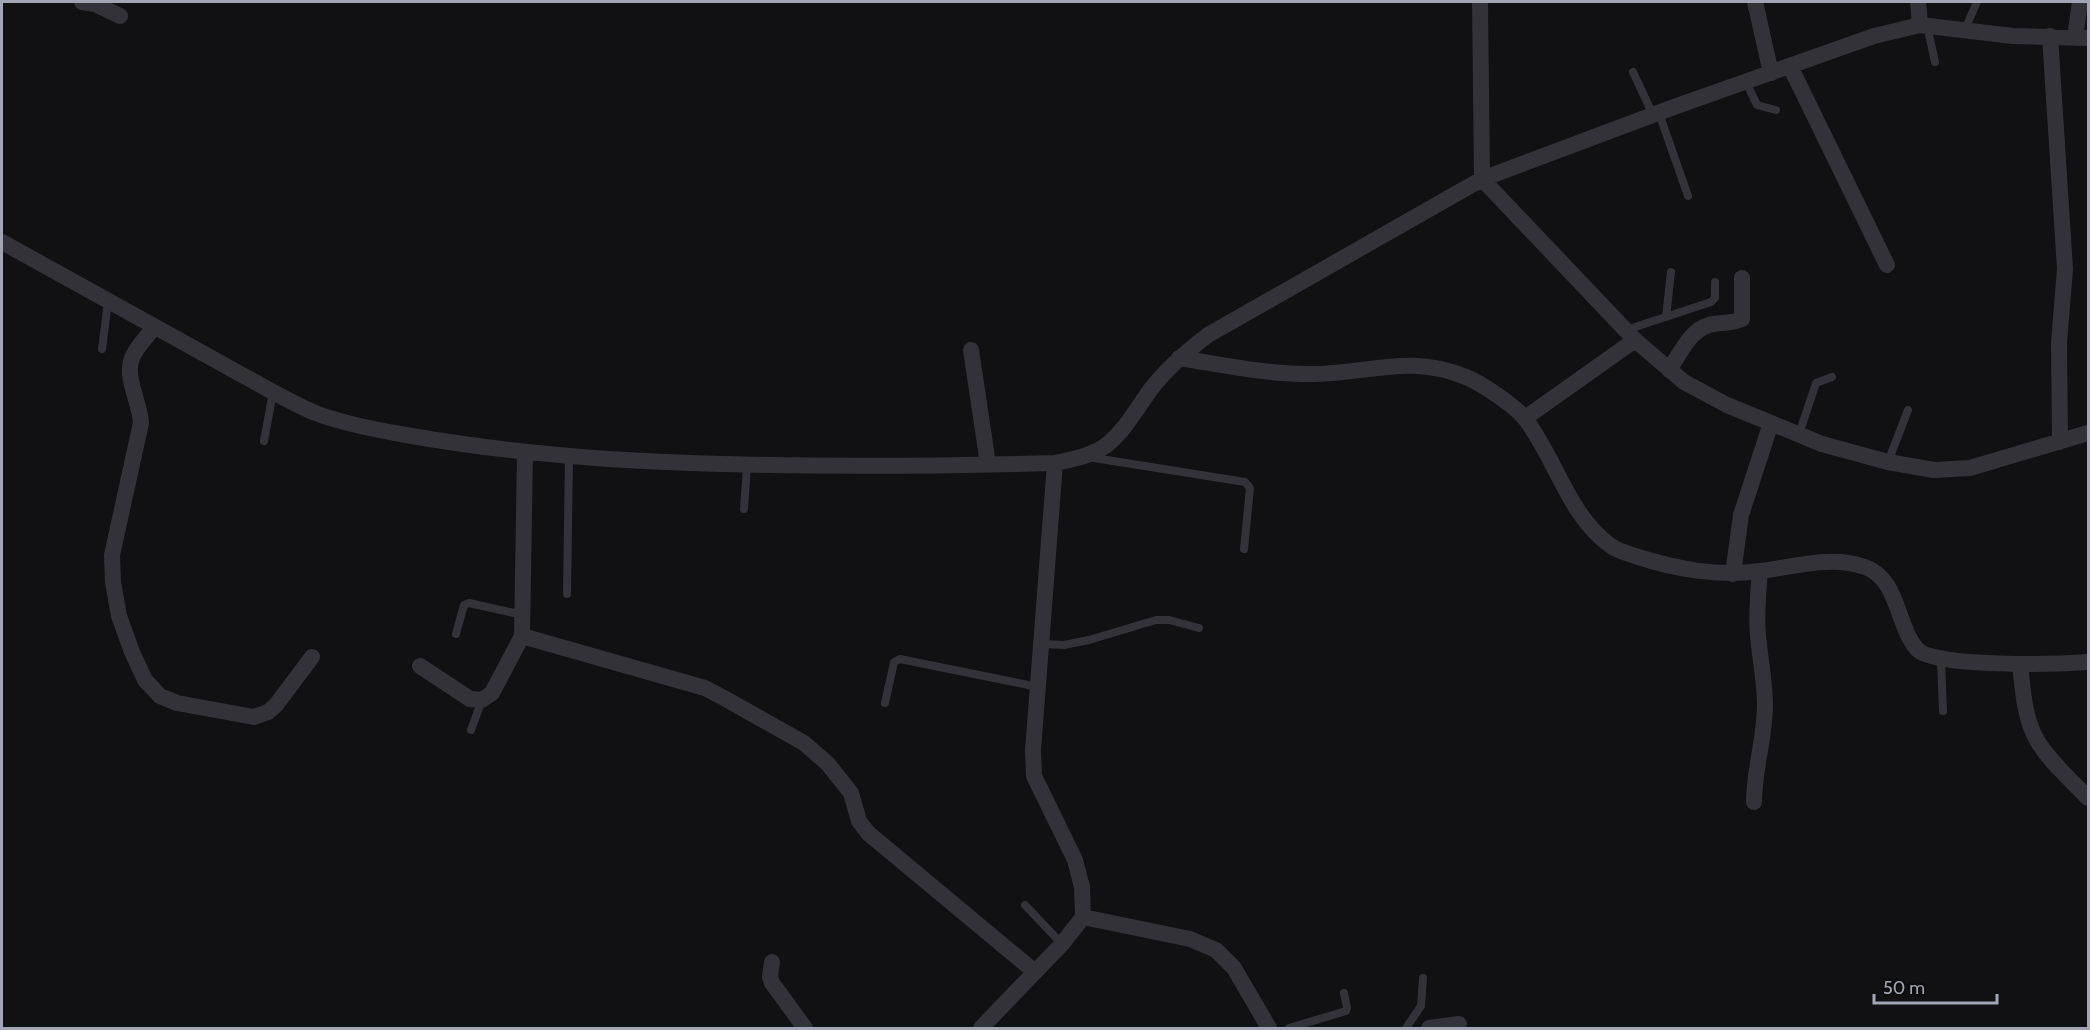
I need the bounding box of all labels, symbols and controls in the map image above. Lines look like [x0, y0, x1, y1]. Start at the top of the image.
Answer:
scale bar [1874, 967, 1997, 1005]
text: 50 m [1883, 977, 1925, 999]

